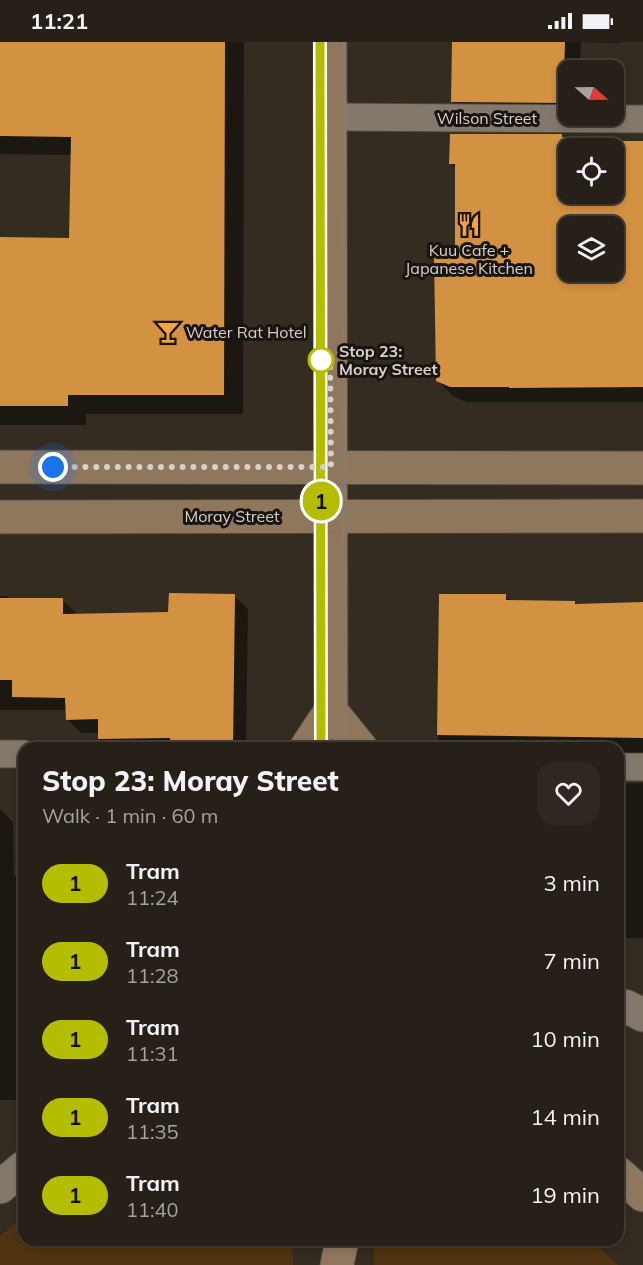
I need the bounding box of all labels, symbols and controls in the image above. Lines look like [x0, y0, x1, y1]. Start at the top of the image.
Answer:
text: 11:21 [30, 7, 88, 35]
north arrow [558, 60, 624, 126]
map controls [558, 60, 624, 282]
street label: Wilson Street [437, 108, 538, 128]
button: locate [558, 138, 624, 204]
restaurant icon: Kuu Cafe + Japanese Kitchen [456, 212, 482, 238]
button: layers [558, 216, 624, 282]
place label: Kuu Cafe + Japanese Kitchen [405, 240, 533, 278]
bar icon: Water Rat Hotel [155, 319, 181, 345]
place label: Water Rat Hotel [186, 322, 306, 342]
place label: Stop 23: Moray Street [339, 341, 438, 379]
marker: Stop 23: Moray Street [308, 347, 334, 373]
your location [38, 452, 68, 482]
line badge: 1 [302, 482, 340, 520]
text: 1 [315, 488, 327, 514]
street label: Moray Street [184, 506, 280, 526]
button: heart [537, 762, 600, 825]
text: Stop 23: Moray Street [42, 763, 339, 798]
text: Walk · 1 min · 60 m [42, 803, 218, 828]
text: Tram [126, 857, 180, 885]
text: 3 min [544, 869, 600, 897]
text: 1 [69, 870, 81, 896]
text: 11:24 [126, 885, 179, 910]
text: Tram [126, 935, 180, 963]
text: 7 min [544, 947, 600, 975]
text: 1 [69, 948, 81, 974]
text: 11:28 [126, 963, 179, 988]
text: Tram [126, 1013, 180, 1041]
text: 10 min [530, 1025, 600, 1053]
text: 1 [69, 1026, 81, 1052]
text: 11:31 [126, 1041, 179, 1066]
text: Tram [126, 1091, 180, 1119]
text: 14 min [530, 1103, 600, 1131]
text: 1 [69, 1104, 81, 1130]
text: 11:35 [126, 1119, 179, 1144]
text: Tram [126, 1169, 180, 1197]
text: 19 min [530, 1181, 600, 1209]
text: 1 [69, 1182, 81, 1208]
text: 11:40 [126, 1197, 179, 1222]

